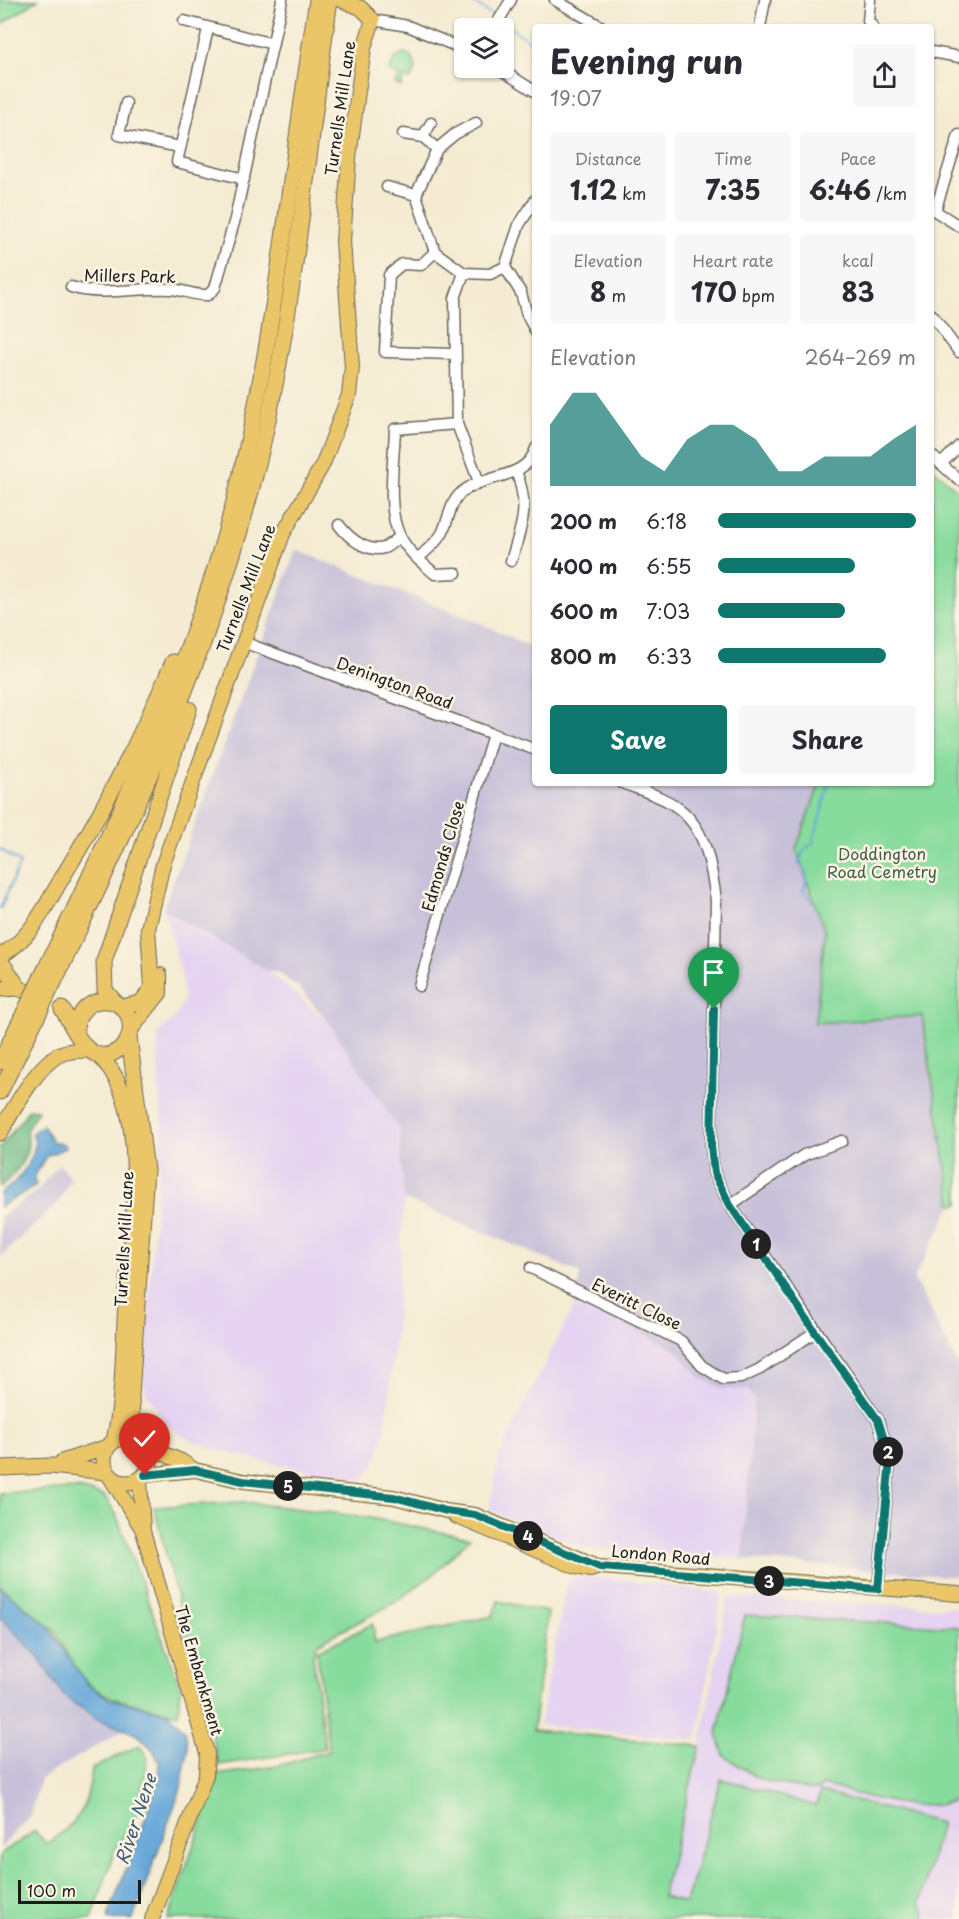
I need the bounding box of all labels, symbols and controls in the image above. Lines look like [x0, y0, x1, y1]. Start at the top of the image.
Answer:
map controls [454, 18, 514, 78]
button: layers [454, 18, 514, 78]
text: Evening run [550, 35, 743, 85]
street label: Turnells Mill Lane [318, 39, 360, 177]
button: share [853, 44, 916, 107]
text: 19:07 [550, 83, 602, 113]
text: Distance [574, 146, 642, 170]
text: Time [714, 146, 752, 170]
text: Pace [840, 146, 876, 170]
text: 1.12 [570, 170, 617, 209]
text: 7:35 [705, 170, 761, 209]
text: 6:46 [809, 170, 871, 209]
text: km [617, 181, 646, 205]
text: /km [871, 181, 907, 205]
text: Elevation [573, 248, 643, 272]
text: Heart rate [693, 248, 773, 272]
text: kcal [842, 248, 874, 272]
street label: Millers Park [84, 262, 176, 288]
text: 8 [590, 272, 606, 311]
text: 170 [691, 272, 737, 311]
text: 83 [842, 272, 874, 311]
text: m [606, 283, 626, 307]
text: bpm [737, 283, 775, 307]
text: Elevation [550, 342, 636, 372]
text: 264–269 m [804, 342, 916, 372]
text: 200 m [550, 506, 617, 536]
text: 6:18 [646, 506, 687, 536]
street label: Turnells Mill Lane [209, 520, 281, 656]
text: 400 m [550, 551, 618, 581]
text: 6:55 [646, 551, 691, 581]
text: 600 m [550, 596, 618, 626]
text: 7:03 [646, 596, 690, 626]
text: 800 m [550, 641, 617, 671]
text: 6:33 [646, 641, 692, 671]
street label: Denington Road [333, 650, 457, 714]
button: Save [550, 705, 727, 774]
button: Share [739, 705, 916, 774]
street label: Edmonds Close [415, 798, 469, 914]
park label: Doddington Road Cemetry [827, 841, 937, 883]
pin [688, 947, 739, 1009]
icon: arrive [697, 956, 730, 989]
street label: Turnells Mill Lane [107, 1170, 139, 1308]
pin: 1 [741, 1229, 771, 1259]
text: 1 [752, 1232, 760, 1256]
street label: Everitt Close [588, 1271, 686, 1335]
pin [119, 1413, 170, 1475]
icon: check [128, 1422, 161, 1455]
pin: 2 [873, 1437, 903, 1467]
text: 2 [882, 1440, 894, 1464]
pin: 5 [273, 1471, 303, 1501]
text: 5 [283, 1474, 293, 1498]
pin: 4 [513, 1521, 543, 1551]
text: 4 [523, 1524, 533, 1548]
street label: London Road [611, 1538, 711, 1570]
pin: 3 [754, 1566, 784, 1596]
text: 3 [764, 1569, 774, 1593]
street label: The Embankment [170, 1602, 230, 1739]
water label: River Nene [108, 1768, 163, 1868]
scale bar [18, 1877, 141, 1904]
text: 100 m [27, 1878, 76, 1902]

